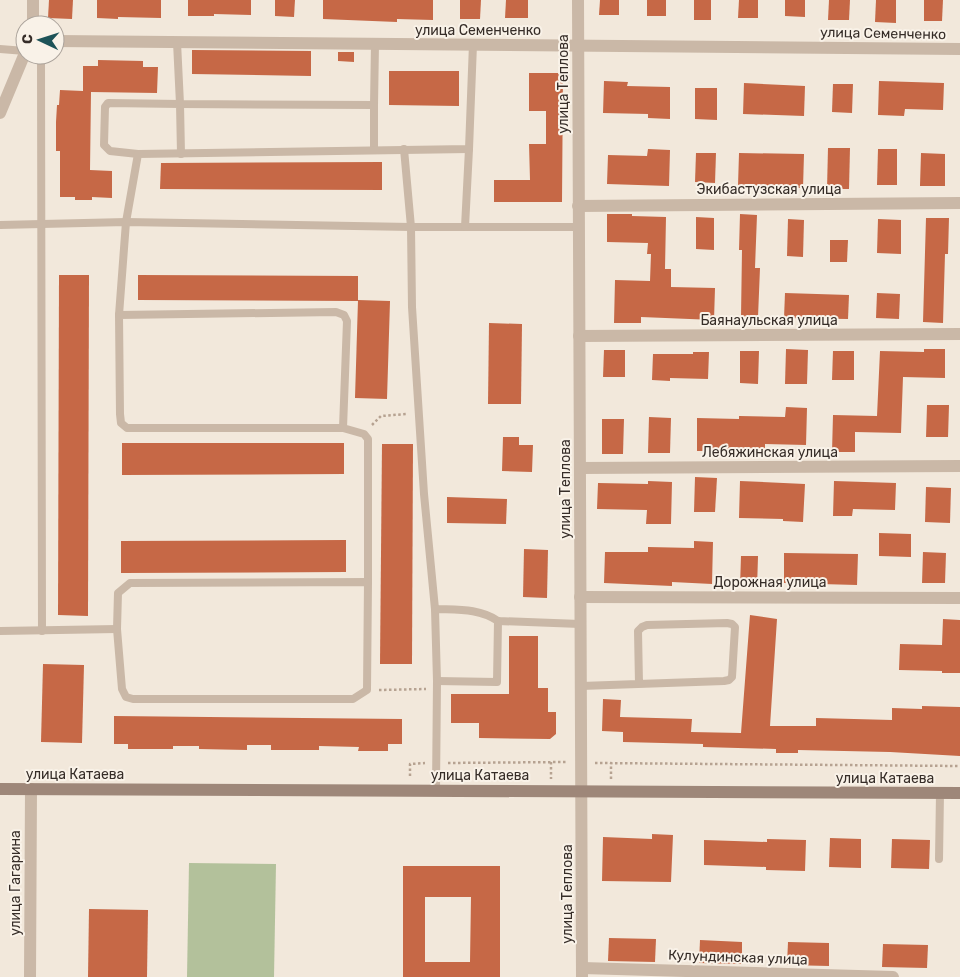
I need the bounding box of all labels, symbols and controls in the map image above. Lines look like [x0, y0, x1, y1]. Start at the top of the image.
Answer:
north arrow [15, 15, 65, 65]
street label: улица Семенченко [415, 22, 541, 39]
street label: улица Семенченко [820, 24, 946, 43]
text: С [19, 33, 36, 45]
street label: улица Теплова [555, 34, 572, 134]
street label: Экибастузская улица [697, 181, 841, 198]
street label: Баянаульская улица [700, 312, 838, 329]
street label: улица Теплова [557, 439, 574, 539]
street label: Лебяжинская улица [702, 444, 838, 461]
street label: Дорожная улица [713, 574, 827, 591]
street label: улица Катаева [26, 766, 124, 783]
street label: улица Катаева [431, 767, 529, 784]
street label: улица Катаева [836, 770, 934, 787]
street label: улица Гагарина [7, 830, 24, 936]
street label: улица Теплова [559, 844, 576, 944]
street label: Кулундинская улица [668, 947, 808, 968]

